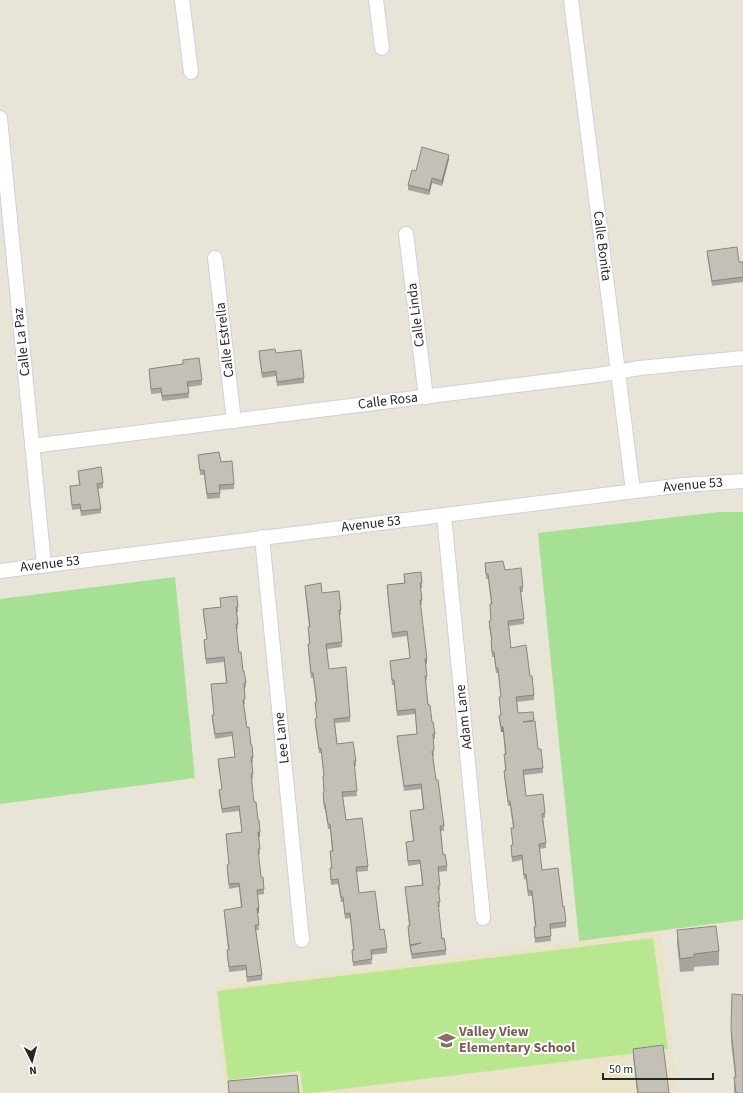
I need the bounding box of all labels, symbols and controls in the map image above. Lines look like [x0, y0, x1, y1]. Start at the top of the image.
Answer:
street label: Calle Bonita [588, 210, 616, 282]
street label: Calle Linda [402, 282, 430, 348]
street label: Calle Estrella [210, 301, 240, 379]
street label: Calle La Paz [8, 307, 36, 377]
street label: Calle Rosa [357, 387, 419, 415]
street label: Avenue 53 [662, 472, 724, 498]
street label: Avenue 53 [340, 510, 402, 538]
street label: Avenue 53 [19, 550, 81, 578]
street label: Adam Lane [451, 683, 477, 751]
street label: Lee Lane [269, 711, 295, 765]
place label: Valley View Elementary School [458, 1022, 575, 1058]
school or university icon: Valley View Elementary School [436, 1030, 456, 1050]
north arrow [12, 1041, 52, 1081]
scale bar [603, 1055, 713, 1081]
text: 50 m [609, 1061, 633, 1078]
text: N [29, 1063, 37, 1078]

